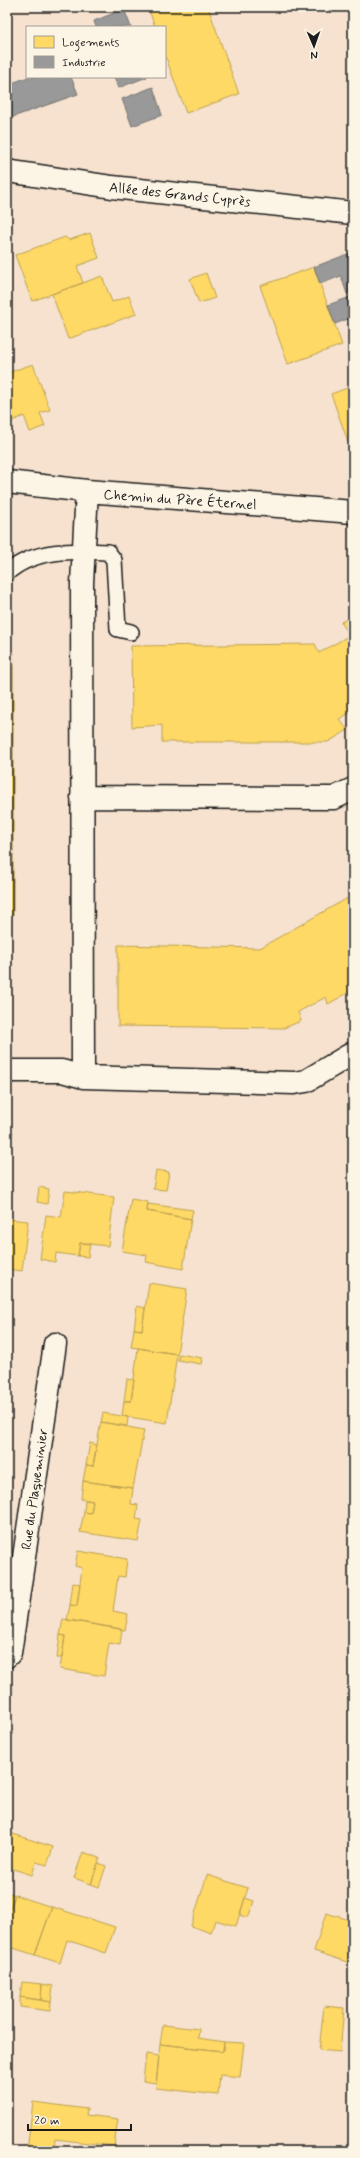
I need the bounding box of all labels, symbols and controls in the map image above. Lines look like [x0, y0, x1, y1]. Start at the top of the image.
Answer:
legend [26, 26, 166, 78]
north arrow [294, 26, 334, 66]
text: Logements [62, 35, 119, 52]
text: N [310, 48, 318, 62]
text: Industrie [62, 55, 106, 71]
street label: Allée des Grands Cyprès [108, 179, 251, 211]
street label: Chemin du Père Éternel [103, 486, 257, 514]
street label: Rue du Plaqueminier [18, 1427, 52, 1551]
scale bar [28, 2106, 131, 2132]
text: 20 m [34, 2113, 60, 2129]

